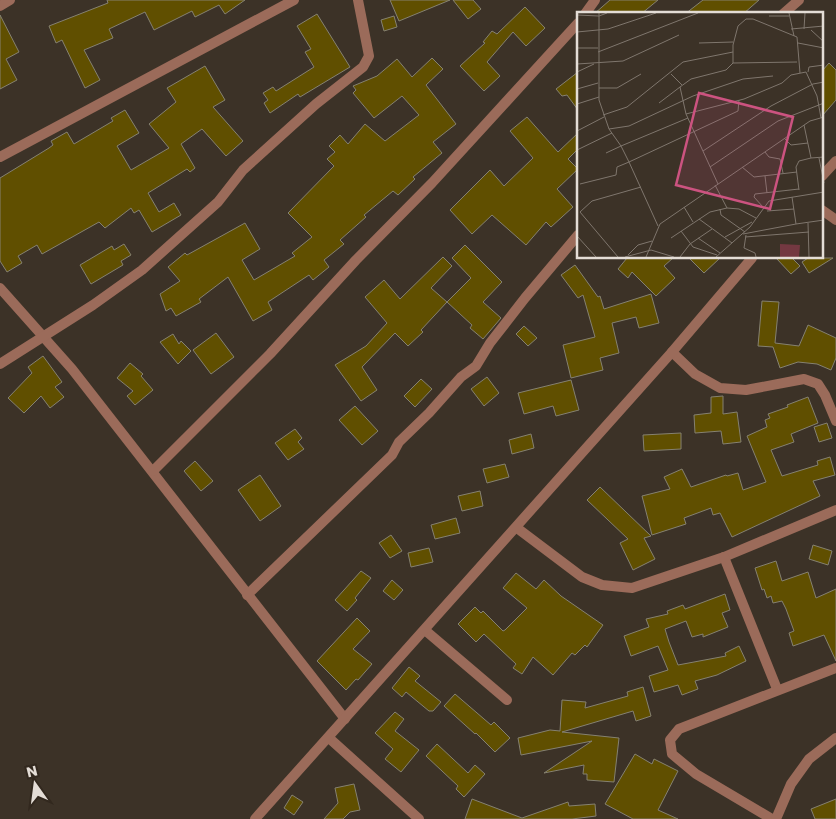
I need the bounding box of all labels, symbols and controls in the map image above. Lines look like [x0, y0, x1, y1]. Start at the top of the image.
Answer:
inset map [577, 12, 824, 259]
north arrow [10, 759, 60, 809]
text: N [24, 760, 39, 782]

